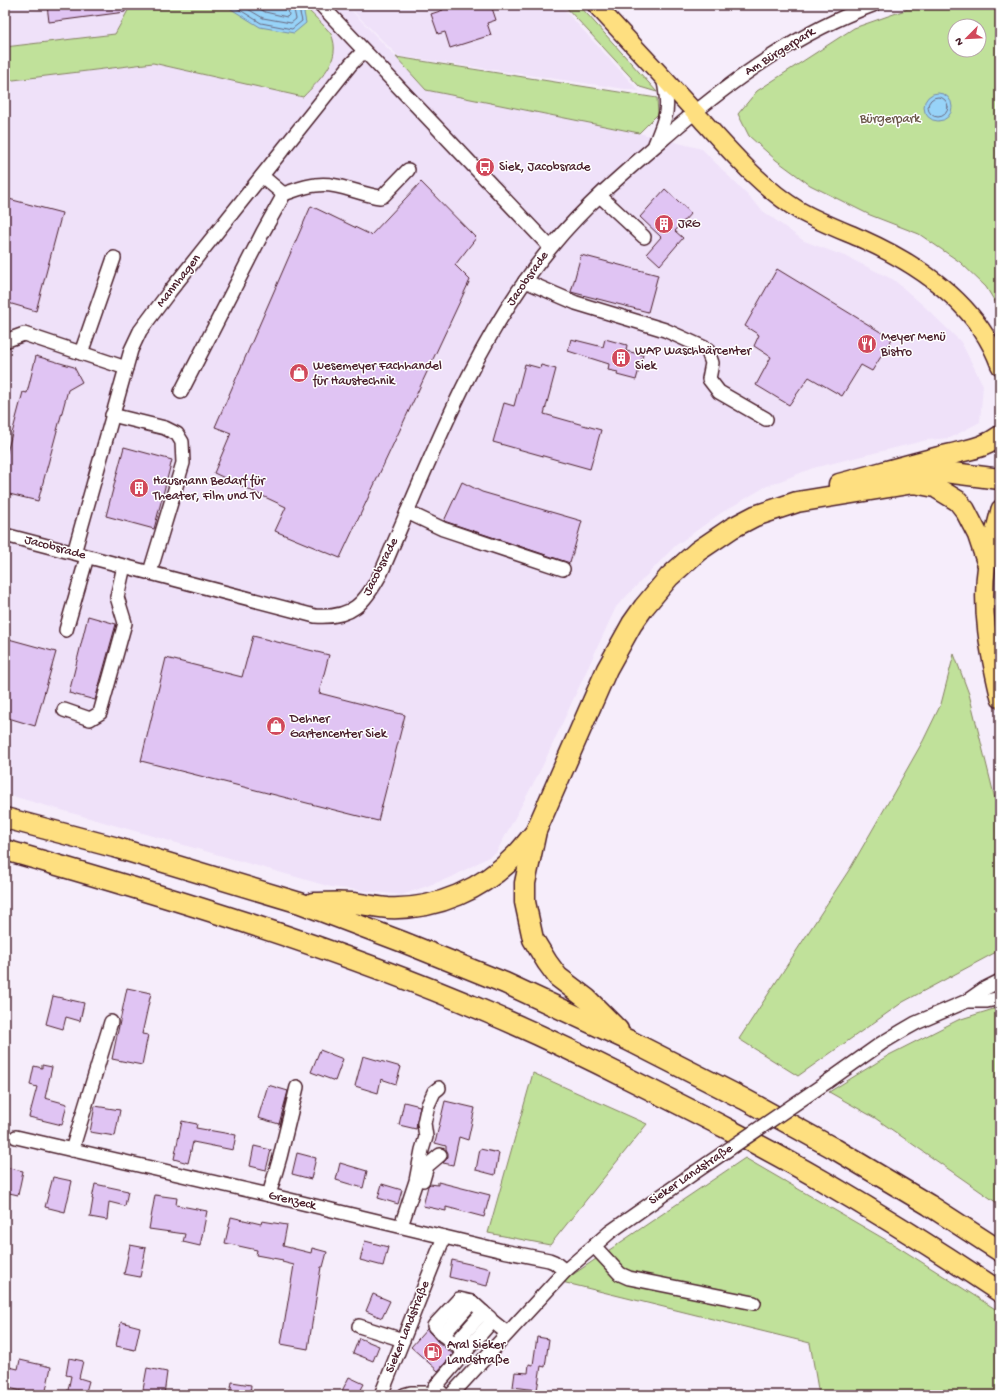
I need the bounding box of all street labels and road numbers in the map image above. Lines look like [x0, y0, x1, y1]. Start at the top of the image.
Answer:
street label: Am Bürgerpark [742, 24, 819, 80]
street label: Jacobsrade [504, 249, 552, 309]
street label: Mannhagen [154, 251, 205, 310]
street label: Jacobsrade [23, 533, 88, 563]
street label: Jacobsrade [360, 535, 402, 599]
street label: Sieker Landstraße [646, 1141, 736, 1209]
street label: Grenzeck [267, 1188, 318, 1214]
street label: Sieker Landstraße [383, 1278, 433, 1375]

